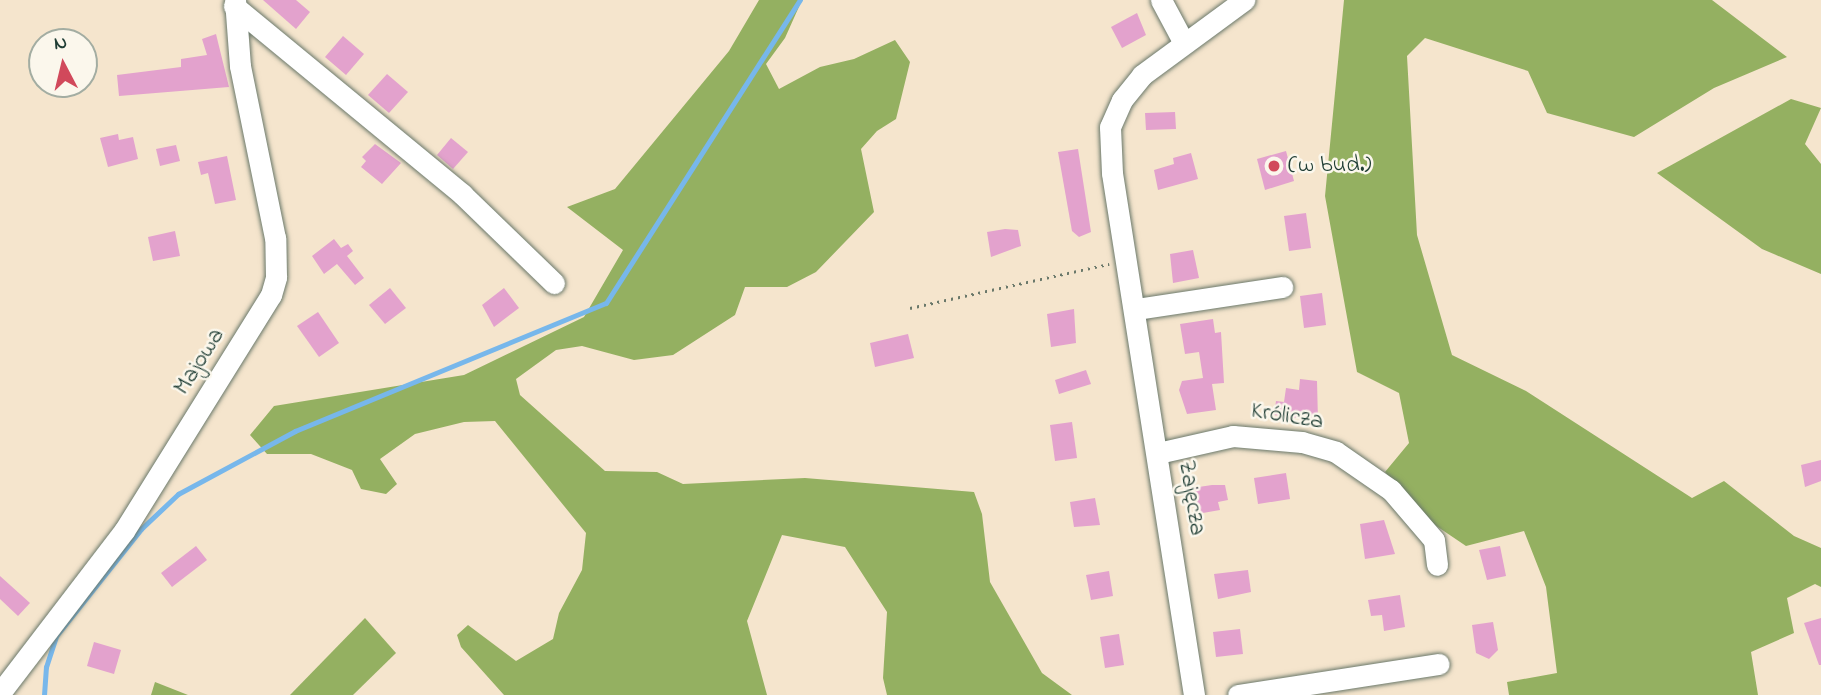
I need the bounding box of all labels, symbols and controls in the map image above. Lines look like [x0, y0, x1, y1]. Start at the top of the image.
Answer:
north arrow [28, 28, 98, 98]
text: N [53, 29, 69, 58]
place label: (w bud.) [1288, 152, 1372, 180]
marker: (w bud.) [1266, 158, 1282, 174]
street label: Majowa [168, 323, 232, 401]
street label: Królicza [1249, 397, 1325, 437]
street label: Zajęcza [1171, 458, 1211, 538]

